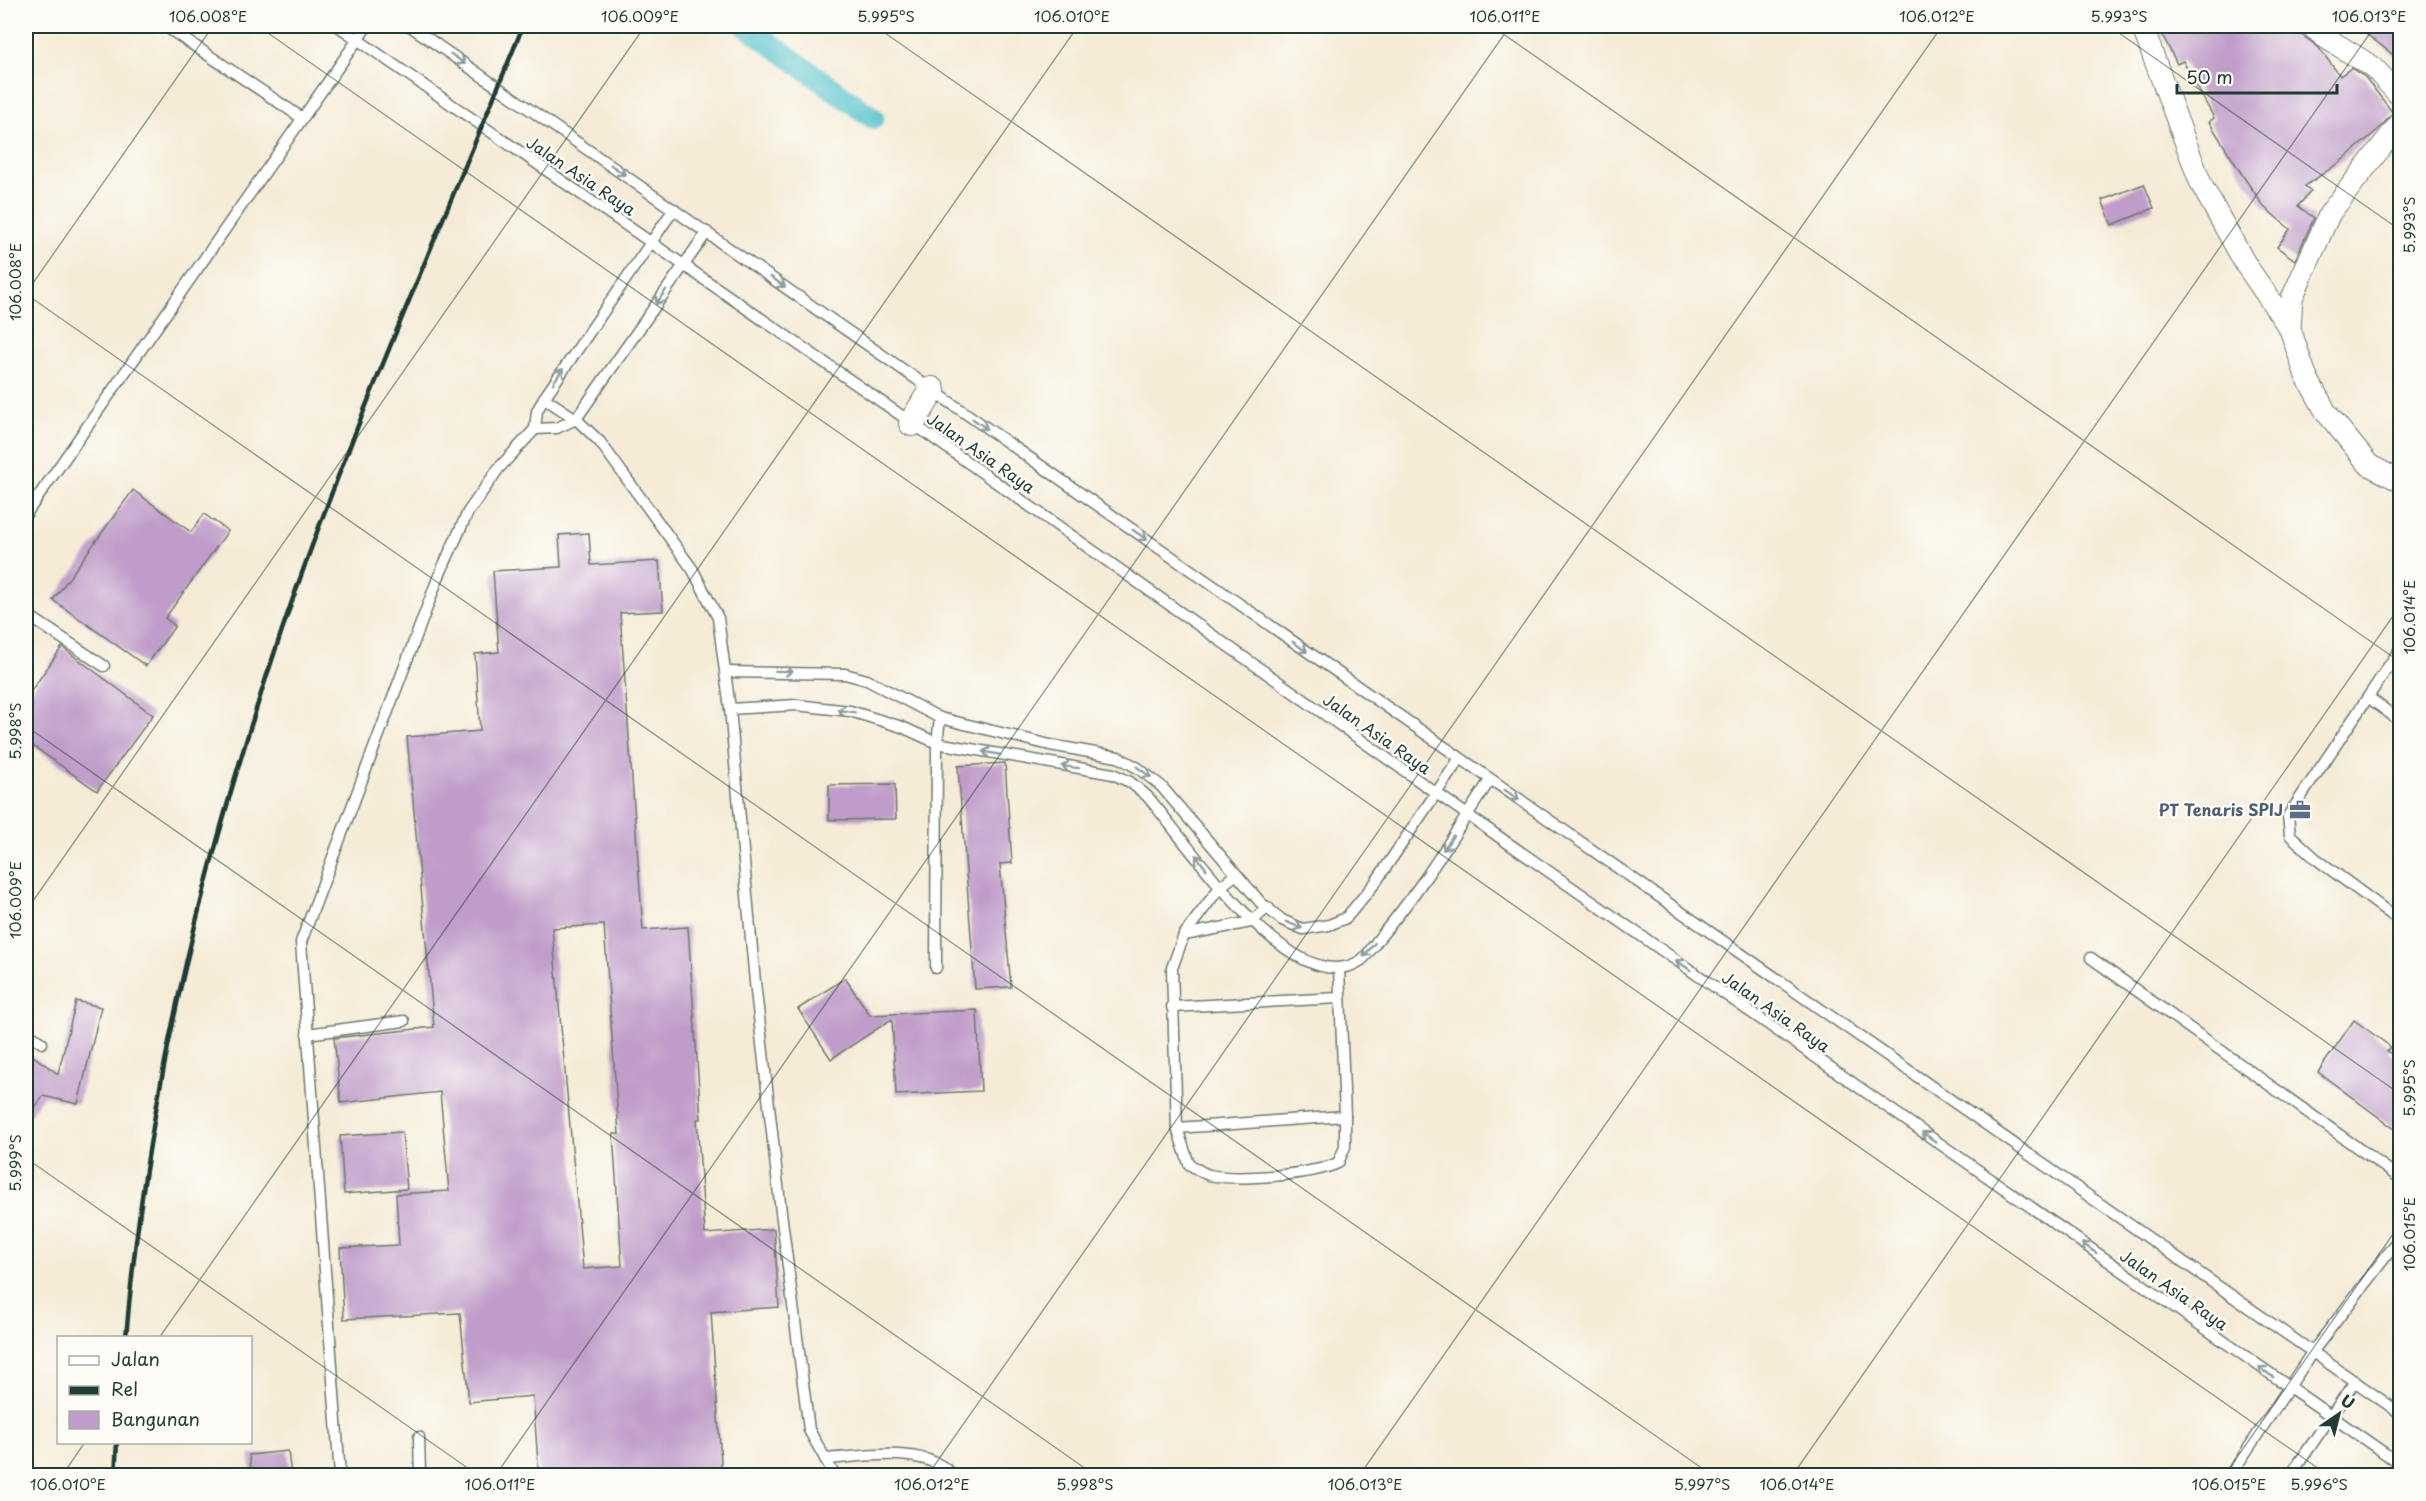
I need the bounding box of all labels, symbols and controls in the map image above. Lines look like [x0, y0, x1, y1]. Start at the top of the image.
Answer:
text: 106.008°E [169, 4, 247, 27]
text: 106.009°E [601, 4, 679, 27]
text: 5.995°S [857, 4, 915, 27]
text: 106.010°E [1034, 4, 1110, 27]
text: 106.011°E [1469, 4, 1541, 27]
text: 106.012°E [1899, 4, 1975, 27]
text: 5.993°S [2090, 4, 2148, 27]
text: 106.013°E [2332, 4, 2406, 27]
one-way arrow [450, 53, 466, 65]
scale bar [2177, 57, 2338, 95]
text: 50 m [2186, 63, 2233, 90]
street label: Jalan Asia Raya [522, 130, 641, 221]
one-way arrow [610, 164, 626, 176]
text: 5.993°S [2397, 196, 2420, 254]
text: 106.008°E [3, 243, 26, 321]
one-way arrow [769, 276, 786, 288]
one-way arrow [655, 289, 667, 305]
one-way arrow [552, 369, 564, 385]
street label: Jalan Asia Raya [923, 406, 1040, 498]
one-way arrow [972, 418, 988, 430]
one-way arrow [1132, 529, 1148, 541]
text: 106.014°E [2397, 580, 2420, 654]
one-way arrow [1292, 641, 1308, 653]
one-way arrow [774, 666, 794, 677]
street label: Jalan Asia Raya [1319, 687, 1436, 779]
text: 5.998°S [3, 702, 26, 760]
one-way arrow [837, 706, 856, 717]
one-way arrow [982, 747, 1002, 758]
one-way arrow [1061, 761, 1080, 772]
one-way arrow [1135, 766, 1151, 778]
one-way arrow [1503, 789, 1519, 801]
place label: PT Tenaris SPIJ [2159, 797, 2283, 821]
office icon: PT Tenaris SPIJ [2288, 798, 2312, 822]
one-way arrow [1442, 834, 1454, 851]
one-way arrow [1194, 854, 1207, 870]
text: 106.009°E [3, 861, 26, 939]
one-way arrow [1284, 920, 1303, 931]
one-way arrow [1363, 942, 1376, 958]
one-way arrow [1675, 959, 1691, 971]
street label: Jalan Asia Raya [1718, 965, 1835, 1057]
text: 5.995°S [2397, 1059, 2420, 1117]
one-way arrow [1921, 1131, 1937, 1143]
text: 5.999°S [3, 1134, 26, 1192]
text: 106.015°E [2397, 1197, 2420, 1271]
one-way arrow [2081, 1242, 2097, 1254]
street label: Jalan Asia Raya [2116, 1243, 2233, 1335]
legend [57, 1336, 252, 1444]
text: Jalan [111, 1345, 160, 1372]
one-way arrow [2258, 1366, 2275, 1378]
text: Rel [111, 1375, 138, 1402]
north arrow [2309, 1384, 2369, 1444]
text: U [2336, 1388, 2360, 1414]
text: Bangunan [111, 1405, 200, 1432]
text: 106.010°E [30, 1472, 106, 1495]
text: 106.011°E [464, 1472, 536, 1495]
text: 106.012°E [894, 1472, 970, 1495]
text: 5.998°S [1056, 1472, 1114, 1495]
text: 106.013°E [1328, 1472, 1402, 1495]
text: 5.997°S [1674, 1472, 1730, 1495]
text: 106.014°E [1760, 1472, 1834, 1495]
text: 106.015°E [2192, 1472, 2266, 1495]
text: 5.996°S [2290, 1472, 2348, 1495]

